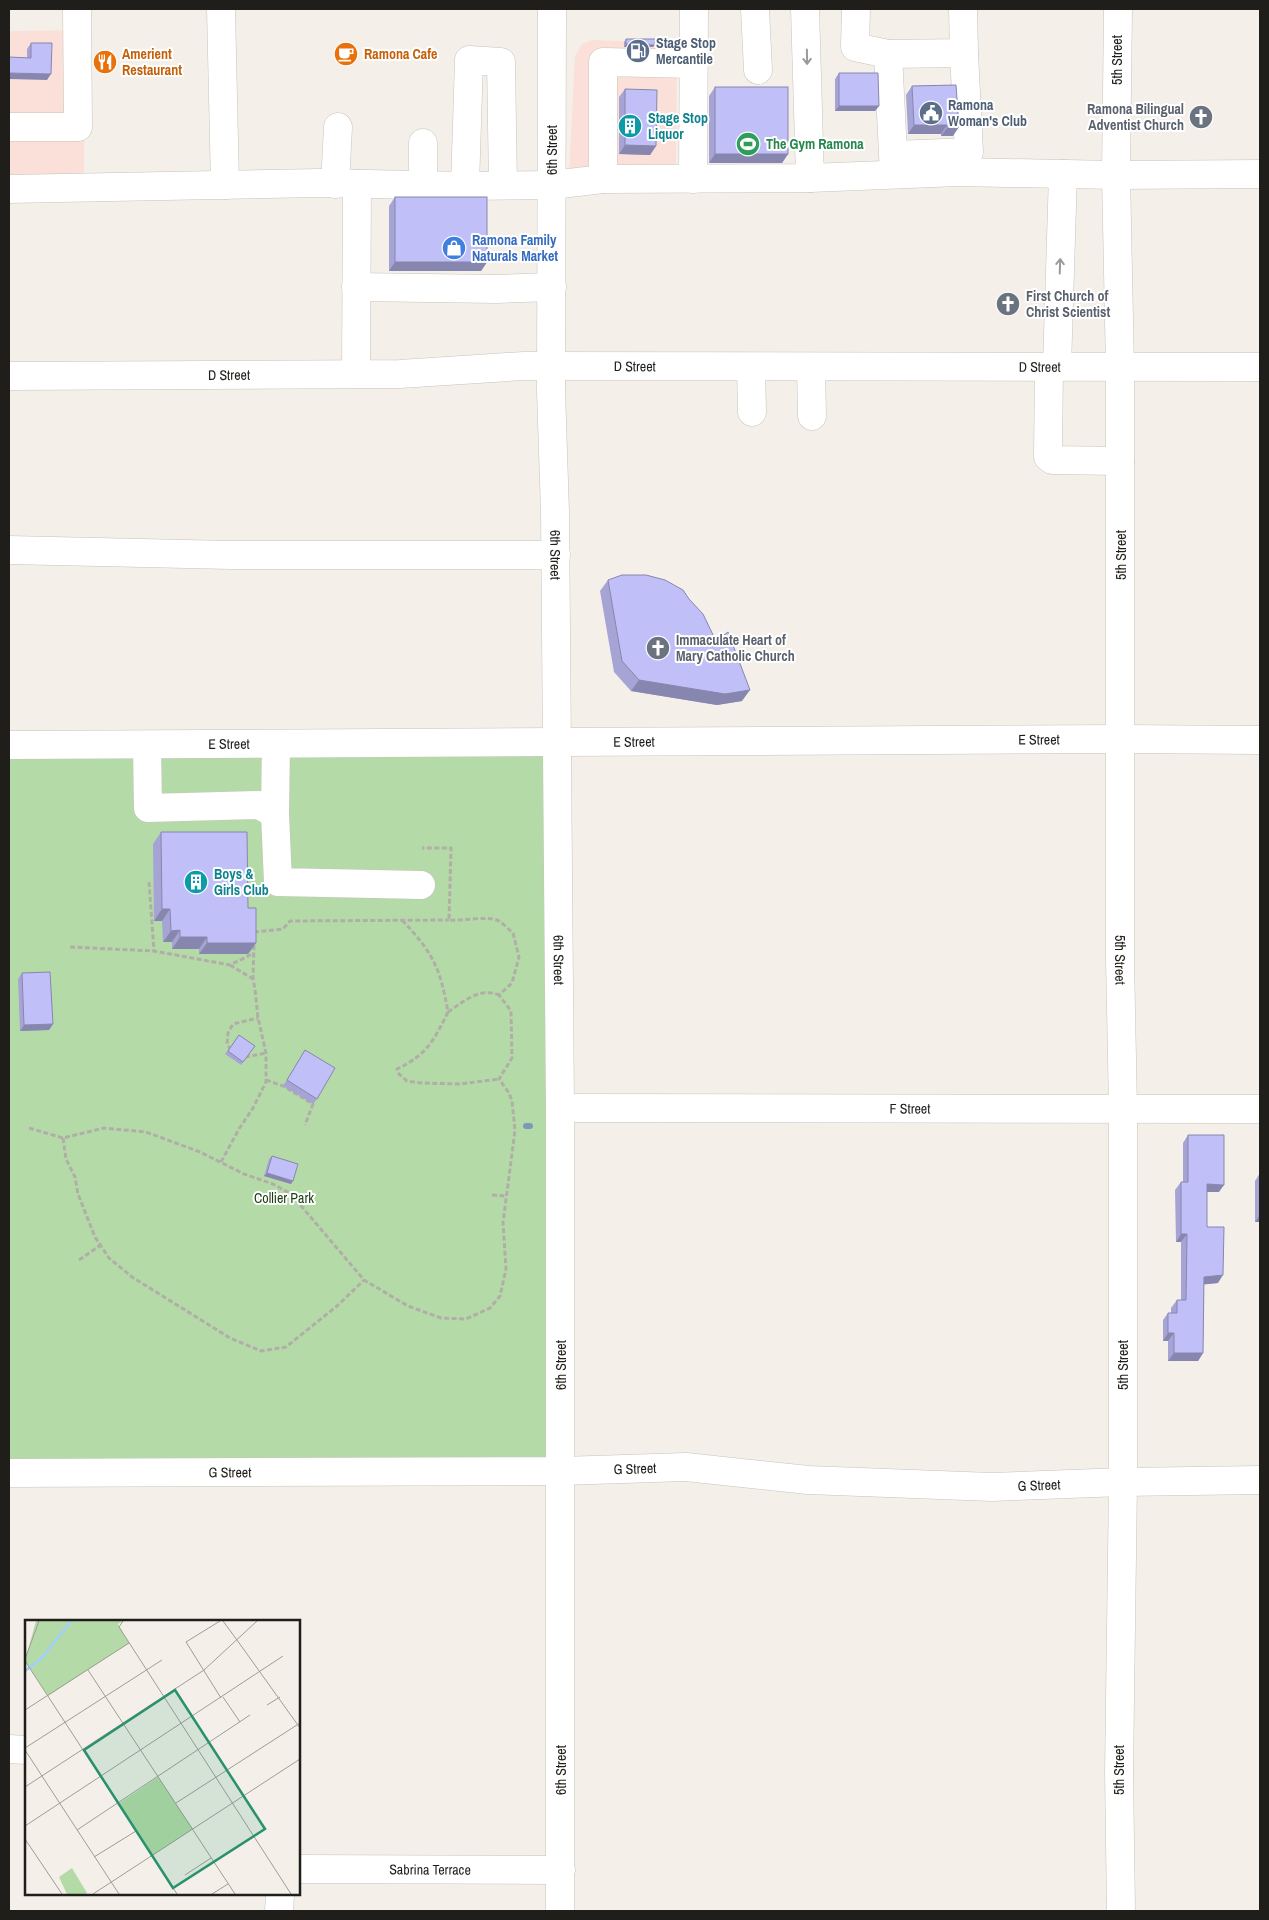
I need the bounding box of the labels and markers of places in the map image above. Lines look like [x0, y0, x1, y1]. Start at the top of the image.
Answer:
place label: Stage Stop Mercantile [656, 34, 716, 68]
fuel station icon: Stage Stop Mercantile [625, 38, 651, 64]
cafe icon: Ramona Cafe [333, 41, 359, 67]
place label: Amerient Restaurant [122, 45, 182, 79]
place label: Ramona Cafe [364, 45, 437, 63]
restaurant icon: Amerient Restaurant [92, 49, 118, 75]
place label: Ramona Woman's Club [948, 96, 1027, 130]
public building icon: Ramona Woman's Club [918, 100, 944, 126]
place label: Ramona Bilingual Adventist Church [1087, 100, 1184, 134]
church icon: Ramona Bilingual Adventist Church [1188, 104, 1214, 130]
place label: Stage Stop Liquor [648, 109, 708, 143]
building icon: Stage Stop Liquor [617, 113, 643, 139]
sports icon: The Gym Ramona [735, 131, 761, 157]
place label: The Gym Ramona [766, 135, 864, 153]
place label: Ramona Family Naturals Market [472, 231, 558, 265]
shop icon: Ramona Family Naturals Market [441, 235, 467, 261]
place label: First Church of Christ Scientist [1026, 287, 1110, 321]
church icon: First Church of Christ Scientist [995, 291, 1021, 317]
place label: Immaculate Heart of Mary Catholic Church [676, 631, 795, 665]
church icon: Immaculate Heart of Mary Catholic Church [645, 635, 671, 661]
place label: Boys & Girls Club [214, 865, 269, 899]
building icon: Boys & Girls Club [183, 869, 209, 895]

